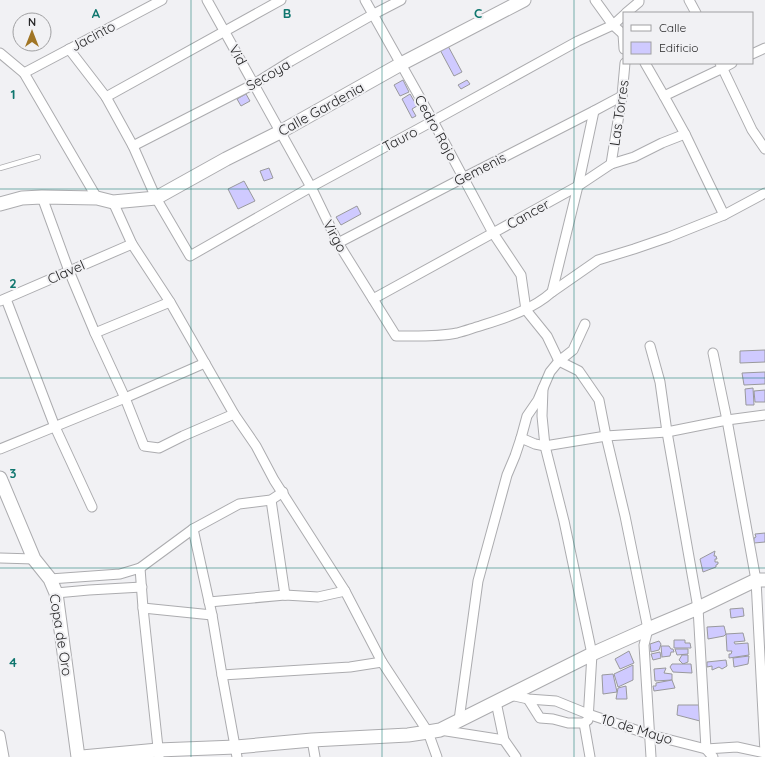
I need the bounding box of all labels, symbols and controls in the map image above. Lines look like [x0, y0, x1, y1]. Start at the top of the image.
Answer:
text: A [92, 5, 101, 21]
text: B [283, 5, 291, 21]
text: C [474, 5, 482, 21]
north arrow [12, 12, 52, 52]
legend [623, 12, 753, 64]
text: N [28, 15, 36, 29]
street label: Jacinto [68, 17, 118, 55]
text: Calle [659, 20, 687, 35]
text: Edificio [659, 40, 699, 55]
street label: Vid [225, 42, 251, 68]
street label: Secoya [243, 55, 293, 95]
street label: Calle Gardenia [275, 78, 367, 140]
street label: Las Torres [605, 79, 633, 147]
text: 1 [10, 86, 16, 102]
street label: Cedro Rojo [410, 92, 462, 164]
street label: Tauro [379, 122, 421, 156]
street label: Gemenis [451, 148, 509, 190]
street label: Cancer [503, 195, 553, 233]
street label: Virgo [319, 217, 351, 255]
street label: Clavel [44, 256, 88, 288]
text: 2 [9, 275, 17, 291]
text: 3 [10, 465, 17, 481]
street label: Copa de Oro [46, 593, 76, 677]
text: 4 [9, 654, 17, 670]
street label: 10 de Mayo [599, 710, 675, 748]

